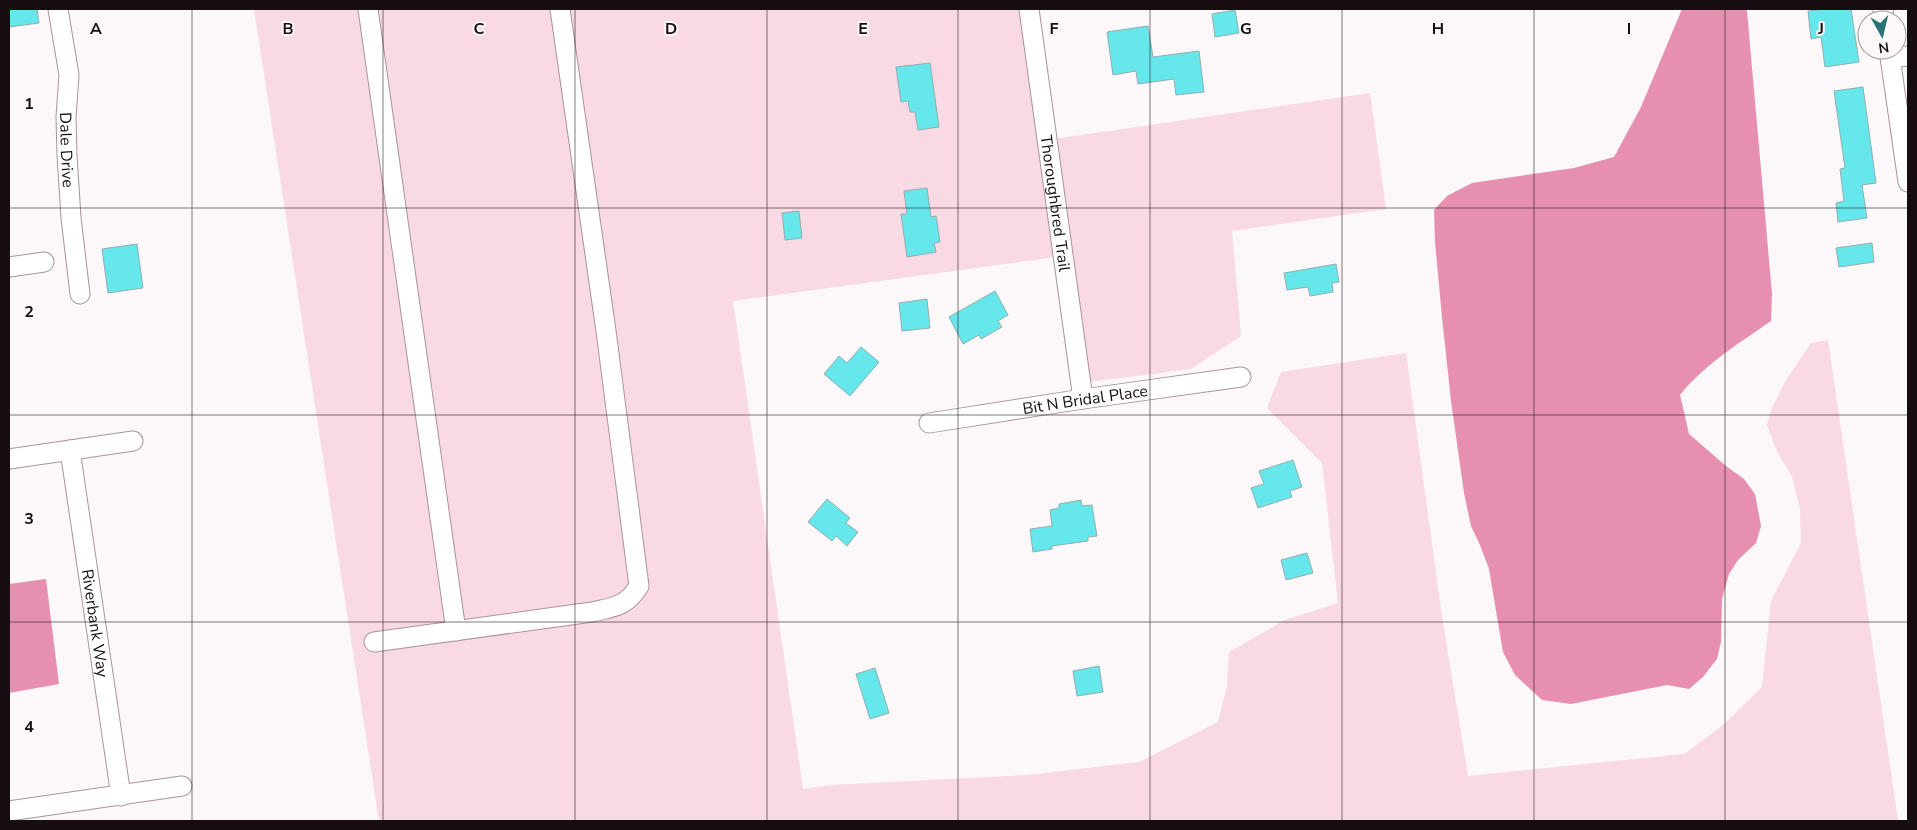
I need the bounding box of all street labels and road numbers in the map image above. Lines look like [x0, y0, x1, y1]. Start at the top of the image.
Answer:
street label: Dale Drive [54, 112, 79, 188]
street label: Thoroughbred Trail [1035, 134, 1075, 273]
street label: Bit N Bridal Place [1021, 380, 1149, 420]
street label: Riverbank Way [76, 568, 113, 680]

